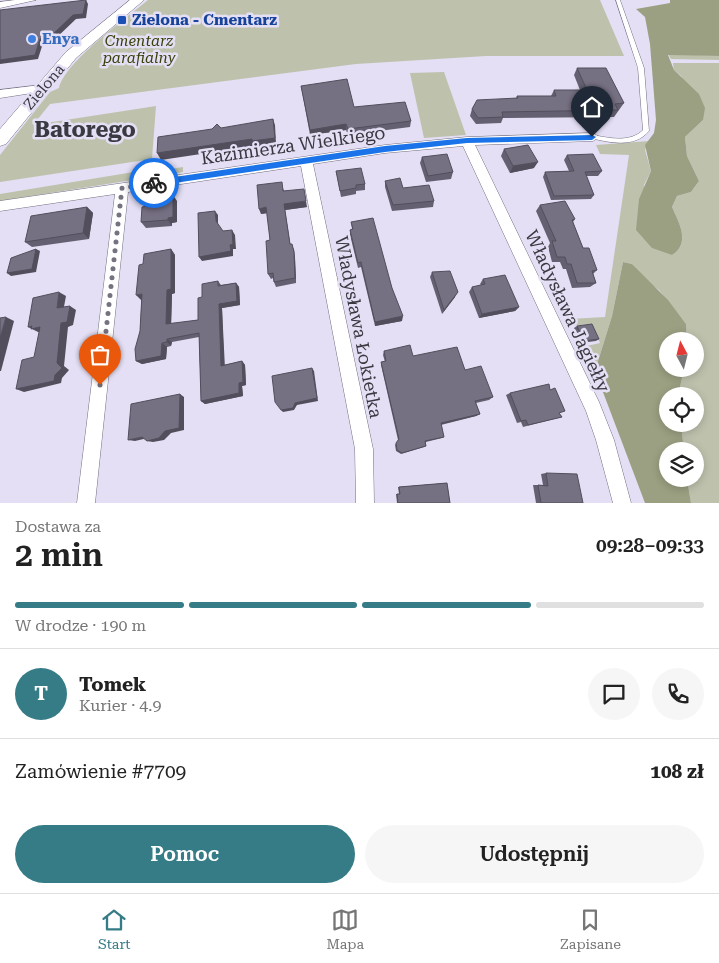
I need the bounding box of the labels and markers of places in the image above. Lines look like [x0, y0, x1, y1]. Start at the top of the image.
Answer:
place label: Zielona - Cmentarz [132, 11, 277, 29]
marker: Zielona - Cmentarz [116, 14, 128, 26]
place label: Enya [42, 30, 79, 48]
marker: Enya [26, 33, 38, 45]
pin [571, 86, 613, 137]
pin [79, 334, 121, 385]

